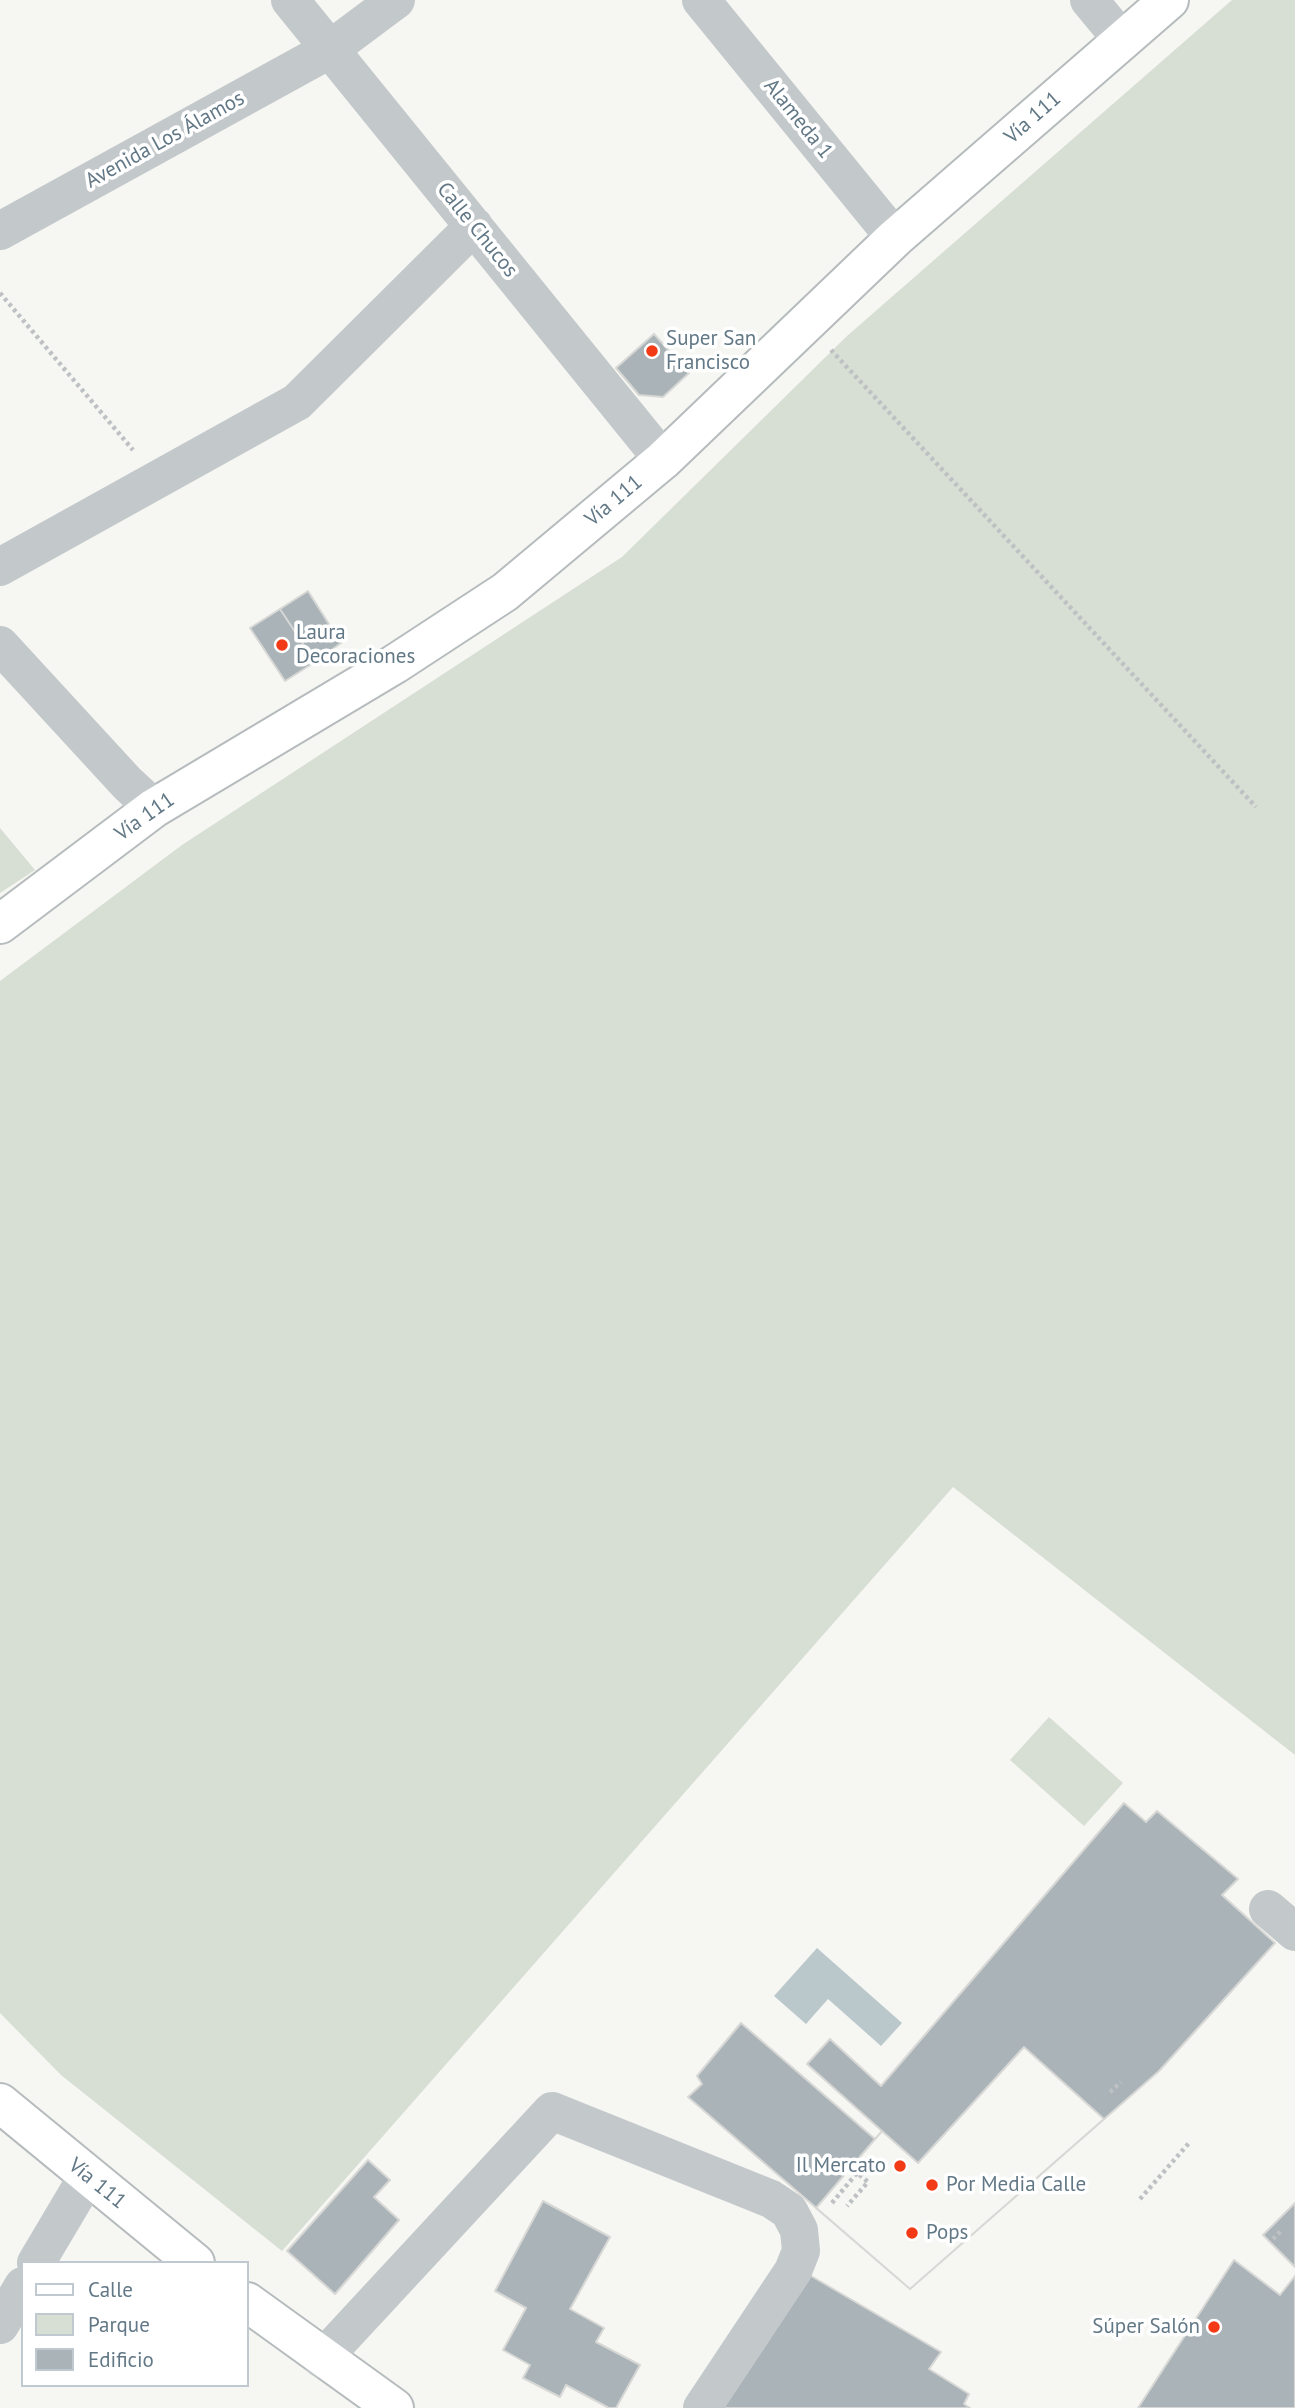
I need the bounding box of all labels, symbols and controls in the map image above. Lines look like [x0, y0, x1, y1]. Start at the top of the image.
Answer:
street label: Alameda 1 [758, 74, 838, 164]
street label: Avenida Los Álamos [81, 86, 249, 194]
street label: Vía 111 [999, 87, 1067, 149]
street label: Calle Chucos [431, 178, 523, 282]
place label: Super San Francisco [666, 326, 756, 376]
marker: Super San Francisco [644, 343, 660, 359]
street label: Vía 111 [580, 470, 648, 532]
place label: Laura Decoraciones [296, 620, 415, 670]
marker: Laura Decoraciones [274, 637, 290, 653]
street label: Vía 111 [110, 787, 180, 847]
street label: Vía 111 [63, 2153, 131, 2215]
place label: Il Mercato [796, 2153, 886, 2179]
marker: Il Mercato [892, 2158, 908, 2174]
place label: Por Media Calle [946, 2172, 1086, 2198]
marker: Por Media Calle [924, 2177, 940, 2193]
place label: Pops [926, 2220, 968, 2246]
marker: Pops [904, 2225, 920, 2241]
legend [21, 2261, 248, 2387]
text: Calle [88, 2276, 133, 2303]
text: Parque [88, 2311, 150, 2338]
place label: Súper Salón [1092, 2314, 1200, 2340]
marker: Súper Salón [1206, 2319, 1222, 2335]
text: Edificio [88, 2346, 154, 2373]

